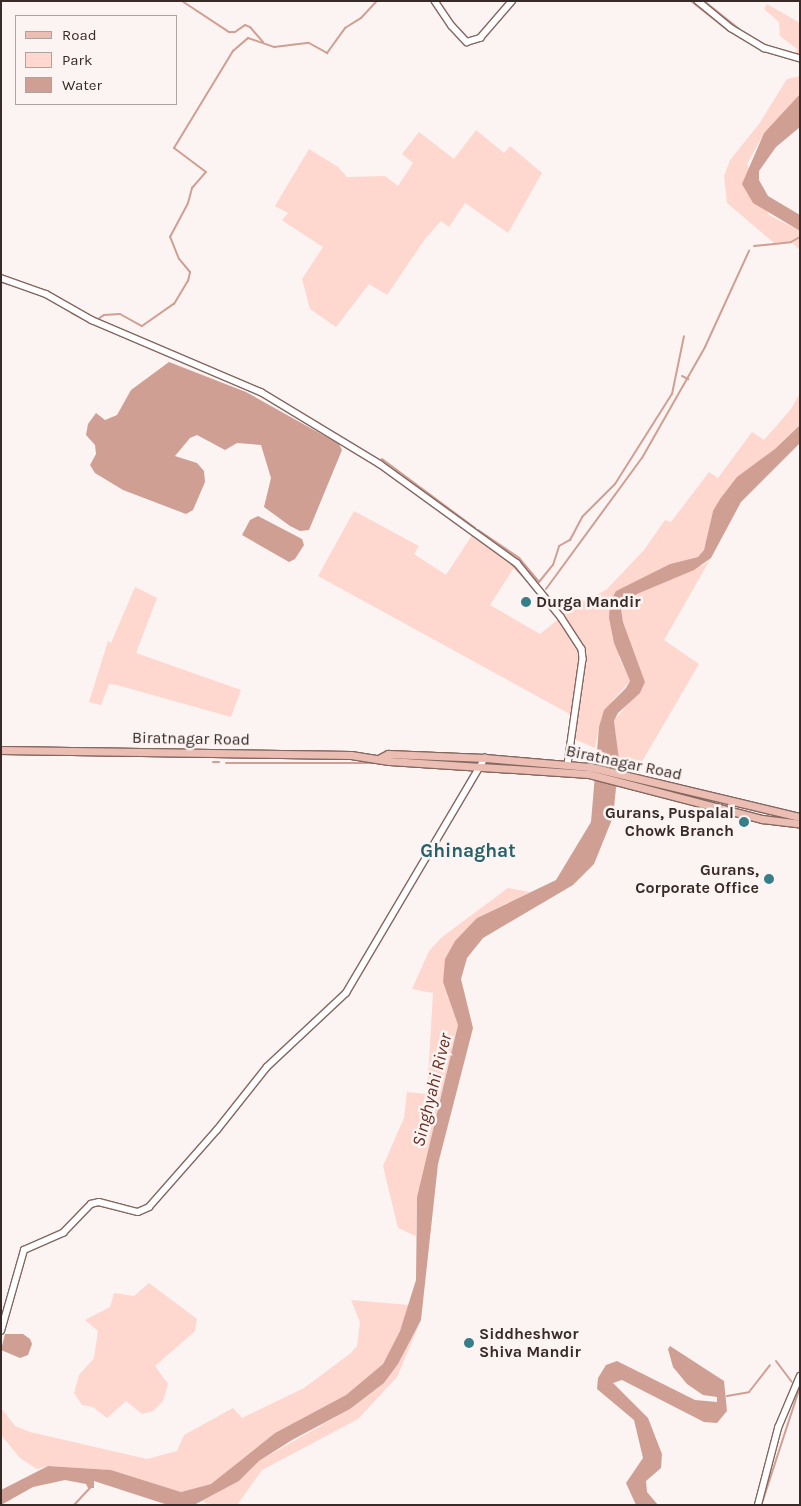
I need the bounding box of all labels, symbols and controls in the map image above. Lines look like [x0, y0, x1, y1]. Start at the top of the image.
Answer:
legend [15, 15, 178, 105]
text: Road [62, 26, 97, 44]
text: Park [62, 51, 92, 69]
text: Water [62, 76, 102, 94]
place label: Durga Mandir [536, 592, 641, 612]
marker: Durga Mandir [520, 596, 532, 608]
street label: Biratnagar Road [132, 728, 250, 750]
street label: Biratnagar Road [564, 741, 684, 785]
place label: Gurans, Puspalal Chowk Branch [605, 803, 734, 841]
marker: Gurans, Puspalal Chowk Branch [738, 816, 750, 828]
district label: Ghinaghat [420, 841, 516, 863]
place label: Gurans, Corporate Office [635, 860, 759, 898]
marker: Gurans, Corporate Office [763, 873, 775, 885]
water label: Singhyahi River [407, 1031, 457, 1149]
place label: Siddheshwor Shiva Mandir [479, 1324, 581, 1362]
marker: Siddheshwor Shiva Mandir [463, 1337, 475, 1349]

